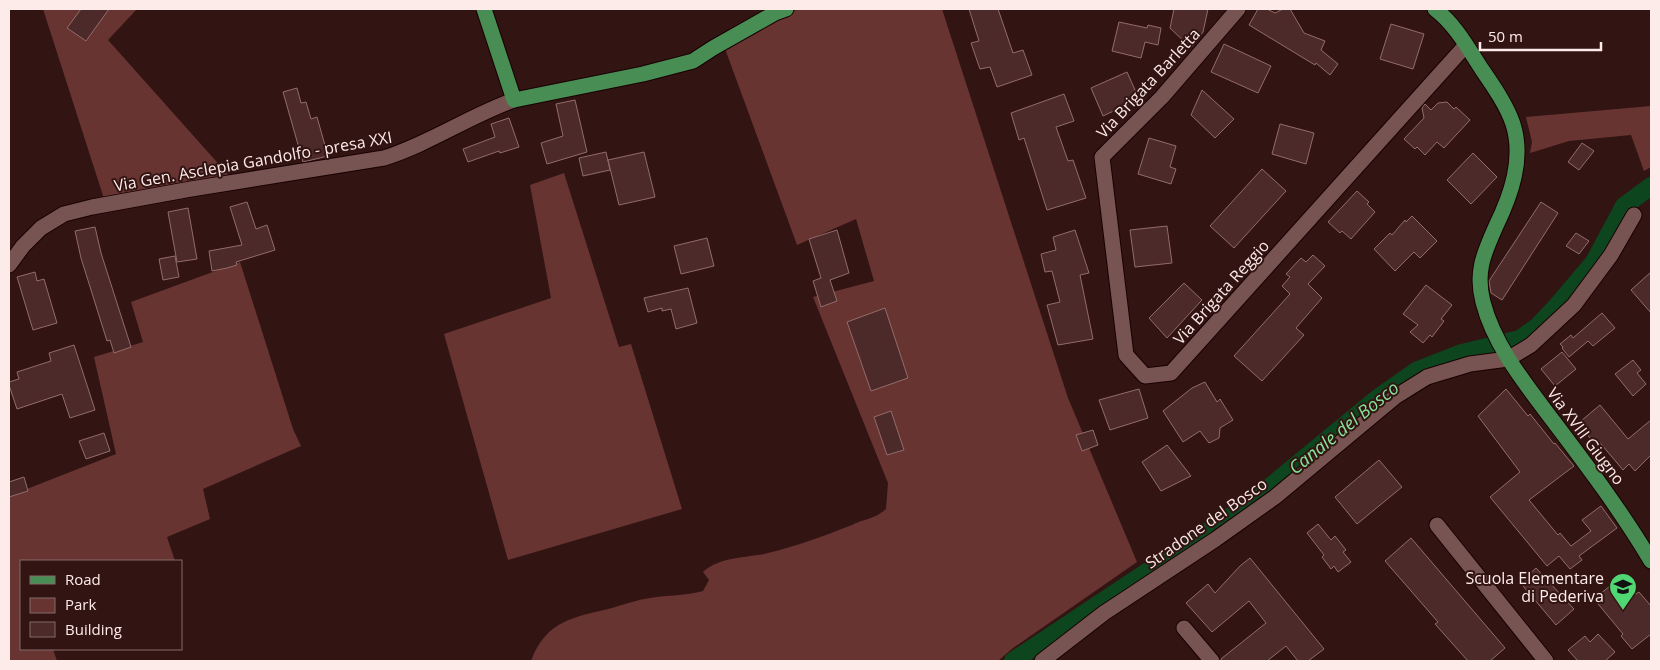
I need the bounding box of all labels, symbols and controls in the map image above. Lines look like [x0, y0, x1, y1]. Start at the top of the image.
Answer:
scale bar [1480, 20, 1601, 52]
street label: Via Brigata Barletta [1091, 23, 1205, 143]
text: 50 m [1488, 26, 1523, 46]
street label: Via Gen. Asclepia Gandolfo - presa XXI [112, 126, 394, 196]
street label: Via Brigata Reggio [1168, 235, 1274, 349]
water label: Canale del Bosco [1283, 375, 1403, 479]
street label: Via XVIII Giugno [1542, 383, 1630, 489]
street label: Stradone del Bosco [1141, 473, 1271, 573]
legend [20, 560, 182, 650]
place label: Scuola Elementare di Pederiva [1465, 567, 1604, 607]
text: Road [65, 569, 101, 589]
school or university icon: Scuola Elementare di Pederiva [1608, 572, 1638, 611]
text: Park [65, 594, 96, 614]
text: Building [65, 619, 122, 639]

